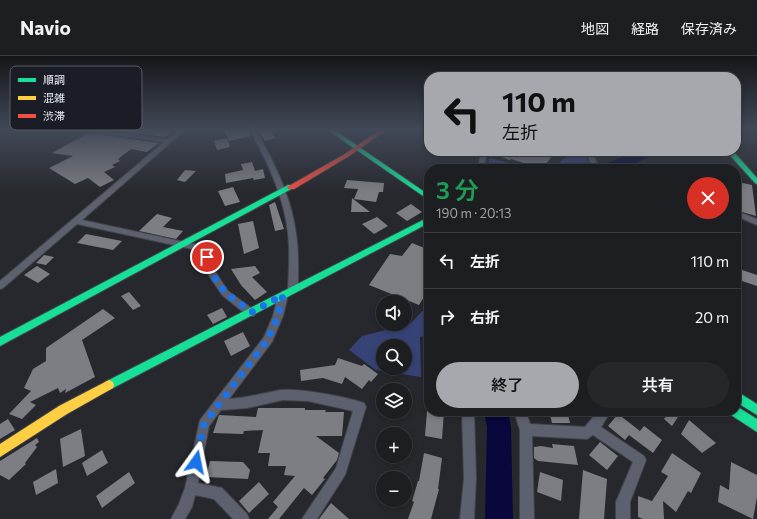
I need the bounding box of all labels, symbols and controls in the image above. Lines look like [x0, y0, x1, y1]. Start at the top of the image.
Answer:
text: Navio [20, 16, 71, 39]
text: 地図 [581, 20, 609, 37]
text: 経路 [631, 20, 659, 37]
text: 保存済み [681, 20, 737, 37]
legend [10, 66, 142, 130]
text: 順調 [43, 73, 65, 86]
text: 110 m [502, 84, 576, 118]
icon: left [436, 88, 488, 140]
text: 混雑 [43, 91, 65, 104]
text: 渋滞 [43, 109, 65, 122]
text: 左折 [502, 121, 538, 143]
text: 3 分 [436, 175, 478, 204]
button: close [687, 177, 729, 219]
text: 190 m · 20:13 [436, 205, 512, 221]
pin [190, 240, 224, 274]
icon: arrive [196, 246, 218, 268]
icon: left [436, 250, 458, 272]
text: 左折 [470, 252, 500, 270]
text: 110 m [690, 252, 729, 270]
map controls [376, 295, 412, 507]
button: sound [376, 295, 412, 331]
icon: right [436, 306, 458, 328]
text: 右折 [470, 308, 500, 326]
text: 20 m [695, 308, 729, 326]
button: search [376, 339, 412, 375]
button: 終了 [436, 362, 579, 408]
button: 共有 [587, 362, 729, 408]
button: layers [376, 383, 412, 419]
button: + [376, 427, 412, 463]
position arrow [175, 441, 217, 483]
button: − [376, 471, 412, 507]

